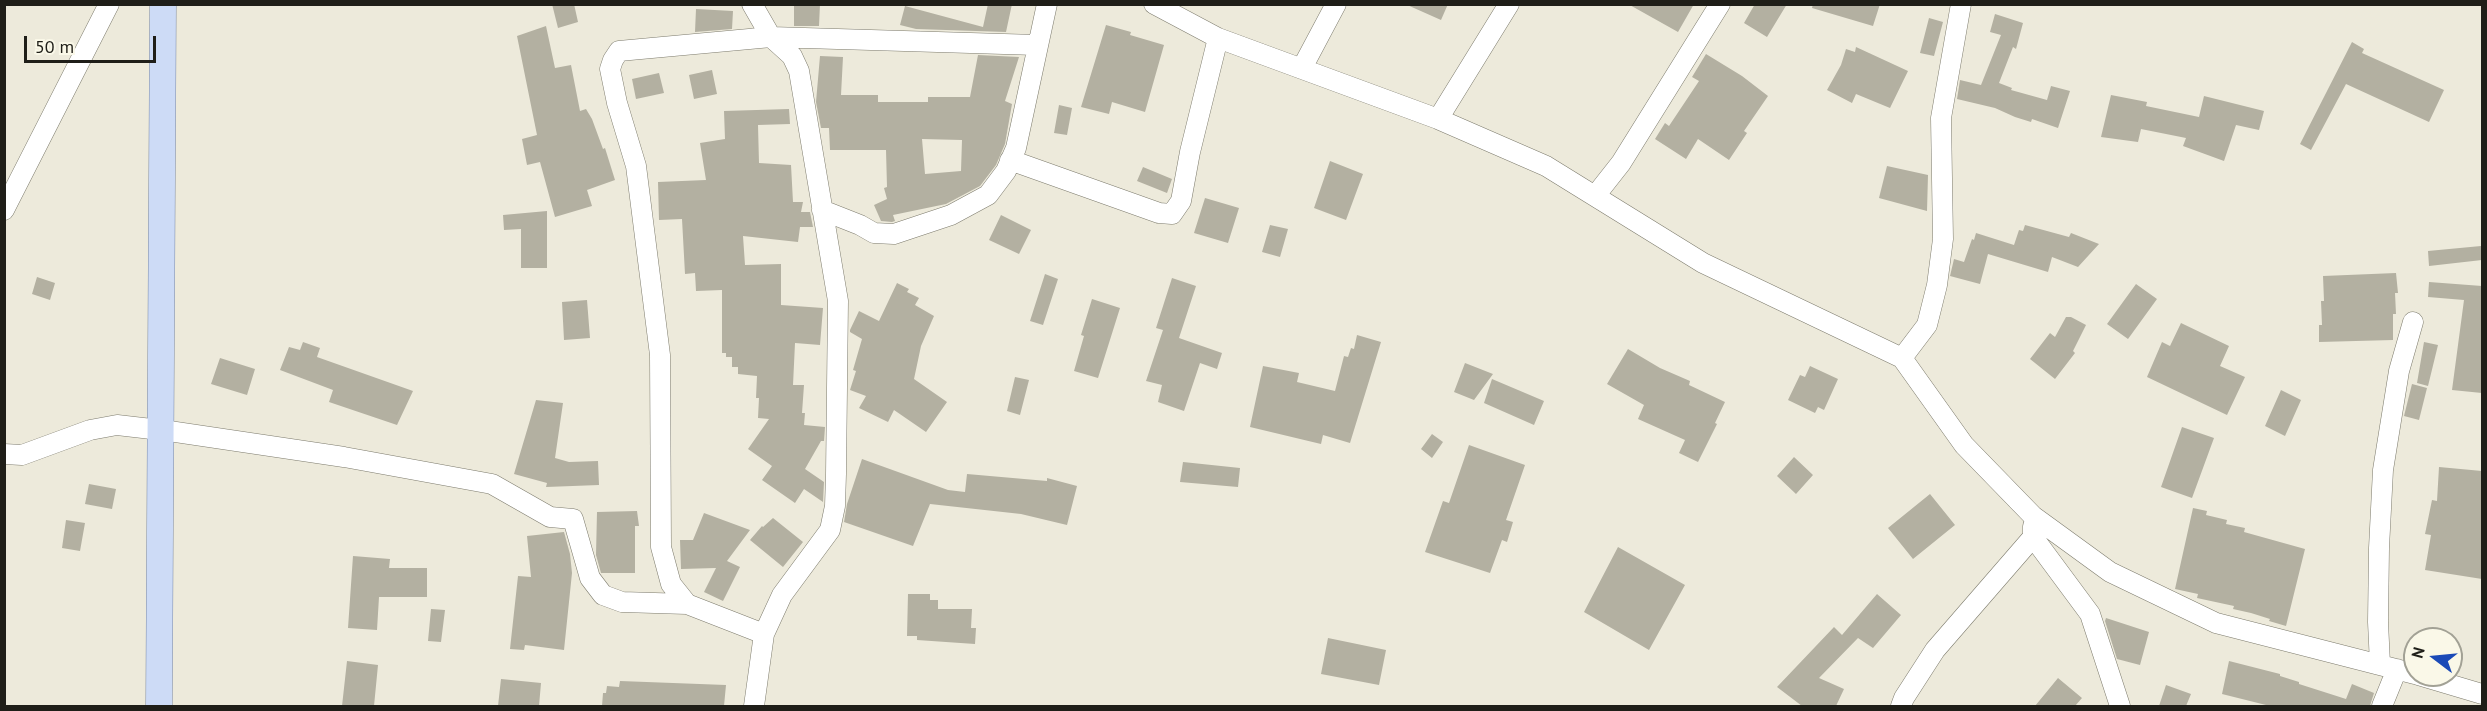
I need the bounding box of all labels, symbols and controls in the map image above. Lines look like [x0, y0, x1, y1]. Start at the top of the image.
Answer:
scale bar [27, 24, 159, 62]
text: 50 m [35, 35, 74, 58]
north arrow [2403, 627, 2463, 687]
text: N [2407, 645, 2429, 660]

